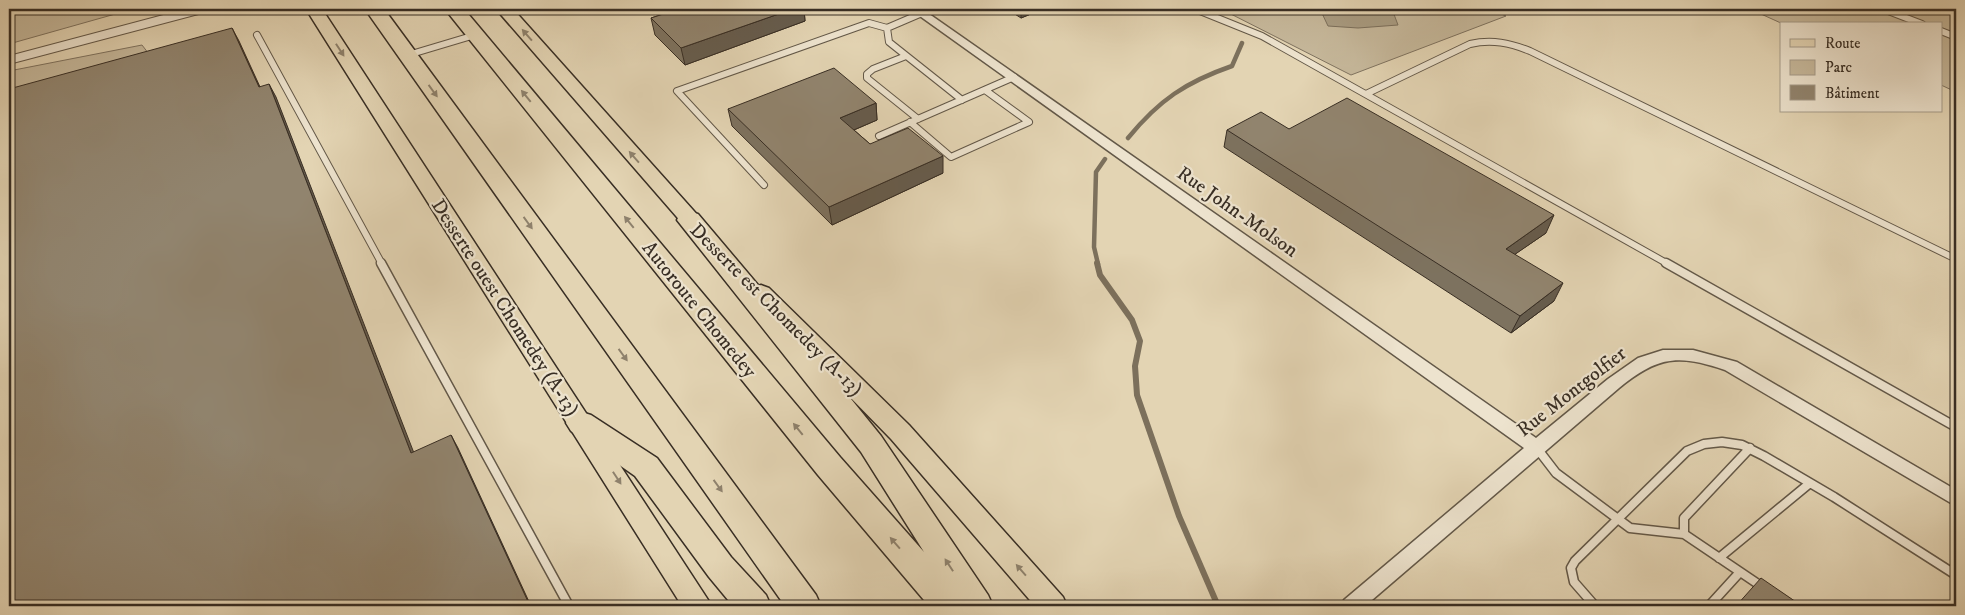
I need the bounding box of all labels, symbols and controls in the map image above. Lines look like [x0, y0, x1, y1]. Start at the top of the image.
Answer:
legend [1780, 22, 1942, 112]
one-way arrow [521, 29, 532, 42]
text: Route [1825, 34, 1860, 53]
one-way arrow [335, 43, 345, 56]
text: Parc [1825, 58, 1853, 77]
one-way arrow [428, 84, 438, 98]
text: Bâtiment [1825, 84, 1880, 103]
one-way arrow [520, 90, 531, 103]
one-way arrow [628, 152, 640, 164]
street label: Rue John-Molson [1172, 161, 1303, 264]
street label: Desserte ouest Chomedey (A-13) [425, 195, 584, 421]
one-way arrow [623, 215, 634, 228]
one-way arrow [523, 216, 533, 230]
street label: Desserte est Chomedey (A-13) [684, 218, 868, 402]
street label: Autoroute Chomedey [636, 237, 762, 384]
street label: Rue Montgolfier [1512, 341, 1632, 443]
one-way arrow [618, 348, 628, 362]
one-way arrow [793, 422, 804, 435]
one-way arrow [612, 472, 622, 485]
one-way arrow [713, 480, 723, 493]
one-way arrow [890, 537, 901, 549]
one-way arrow [945, 559, 954, 572]
one-way arrow [1015, 563, 1026, 576]

